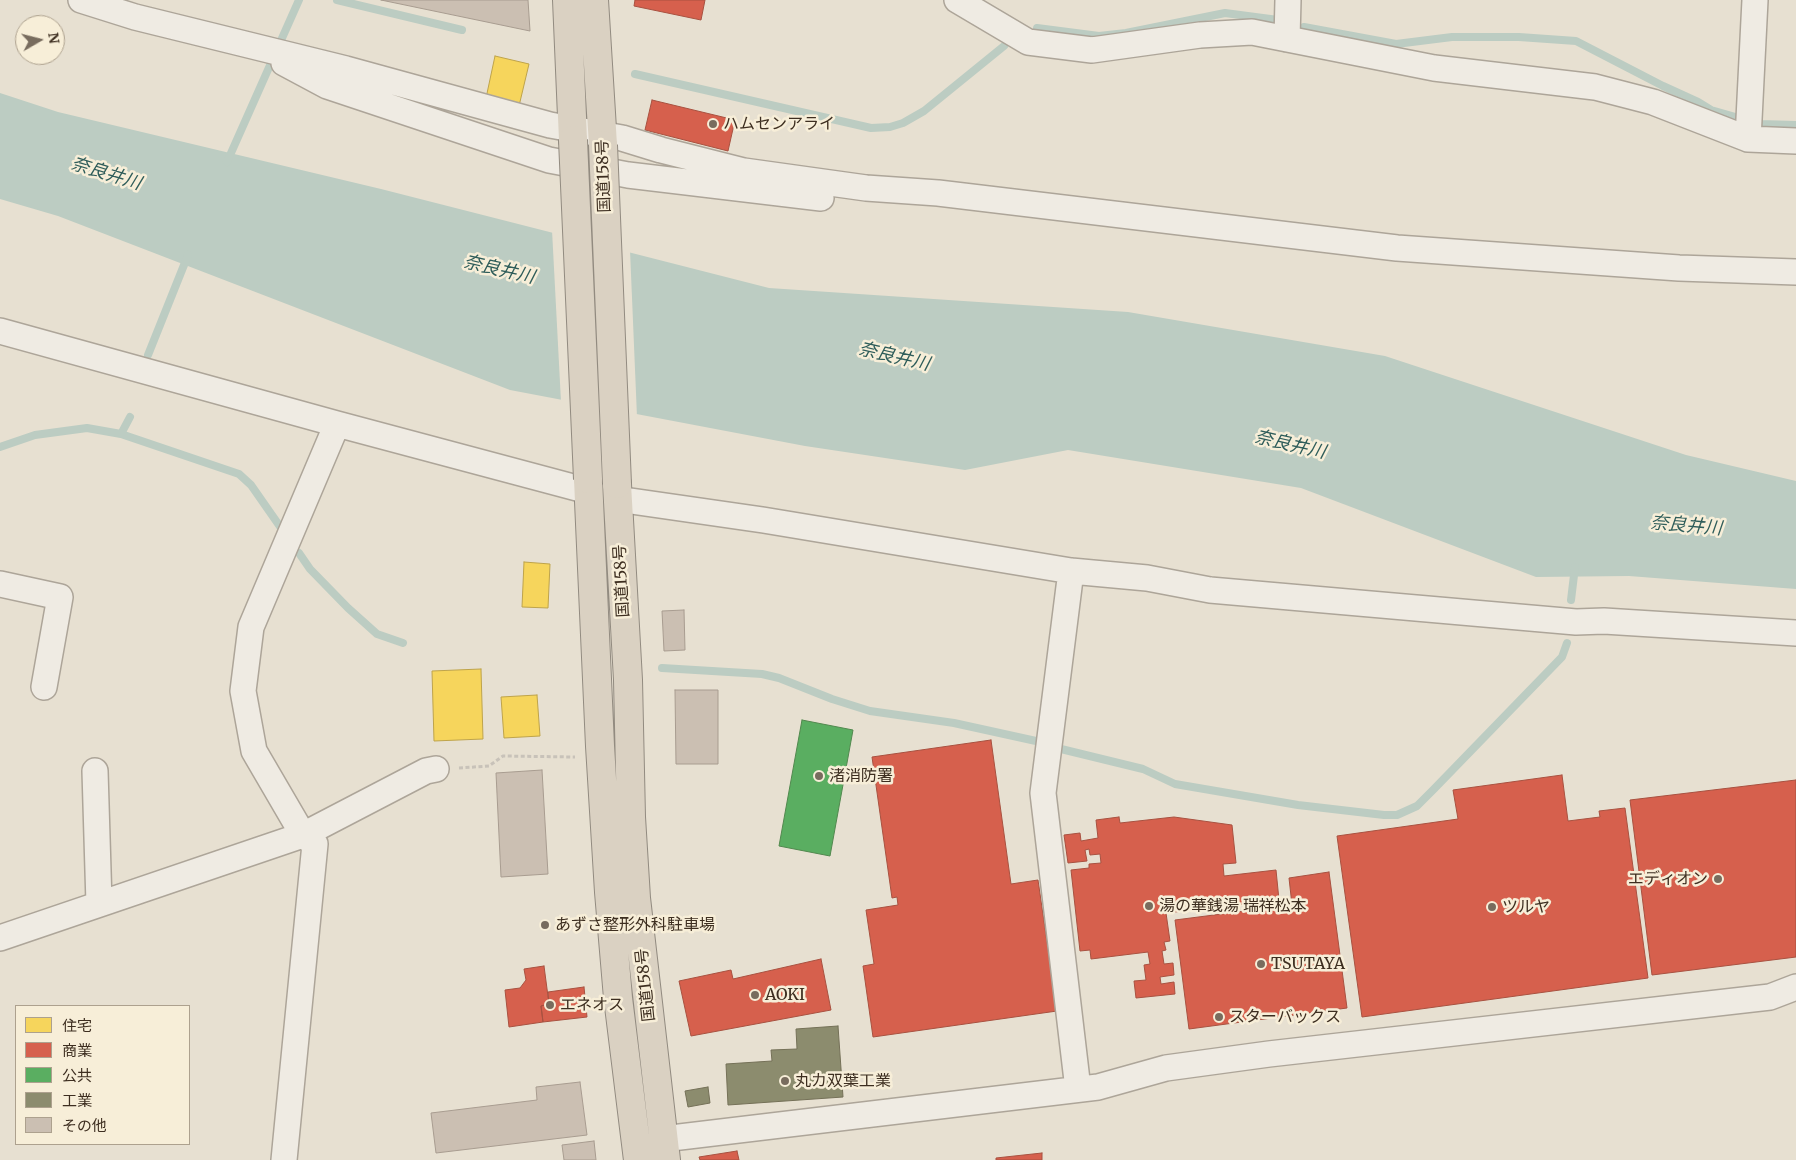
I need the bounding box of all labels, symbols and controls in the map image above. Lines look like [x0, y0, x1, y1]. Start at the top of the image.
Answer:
north arrow [15, 15, 65, 65]
text: N [44, 31, 64, 45]
place label: ハムセンアライ [723, 114, 835, 134]
marker: ハムセンアライ [707, 118, 719, 130]
street label: 国道158号 [593, 139, 615, 213]
water label: 奈良井川 [68, 153, 144, 195]
water label: 奈良井川 [461, 251, 537, 289]
water label: 奈良井川 [856, 338, 932, 376]
water label: 奈良井川 [1252, 426, 1328, 464]
water label: 奈良井川 [1649, 512, 1723, 540]
street label: 国道158号 [610, 544, 634, 618]
place label: 渚消防署 [829, 766, 893, 786]
marker: 渚消防署 [813, 770, 825, 782]
place label: エディオン [1628, 869, 1708, 889]
marker: エディオン [1712, 873, 1724, 885]
place label: 湯の華銭湯 瑞祥松本 [1159, 896, 1307, 916]
place label: ツルヤ [1502, 897, 1550, 917]
marker: 湯の華銭湯 瑞祥松本 [1143, 900, 1155, 912]
marker: ツルヤ [1486, 901, 1498, 913]
place label: あずさ整形外科駐車場 [555, 915, 715, 935]
marker: あずさ整形外科駐車場 [539, 919, 551, 931]
street label: 国道158号 [633, 948, 659, 1022]
place label: TSUTAYA [1271, 954, 1345, 974]
marker: TSUTAYA [1255, 958, 1267, 970]
place label: AOKI [765, 985, 805, 1005]
marker: AOKI [749, 989, 761, 1001]
place label: エネオス [560, 995, 624, 1015]
marker: エネオス [544, 999, 556, 1011]
legend [15, 1005, 190, 1145]
place label: スターバックス [1229, 1007, 1341, 1027]
marker: スターバックス [1213, 1011, 1225, 1023]
text: 住宅 [62, 1016, 92, 1035]
text: 商業 [62, 1041, 92, 1060]
text: 公共 [62, 1066, 92, 1085]
place label: 丸カ双葉工業 [795, 1071, 891, 1091]
marker: 丸カ双葉工業 [779, 1075, 791, 1087]
text: 工業 [62, 1091, 92, 1110]
text: その他 [62, 1116, 107, 1135]

